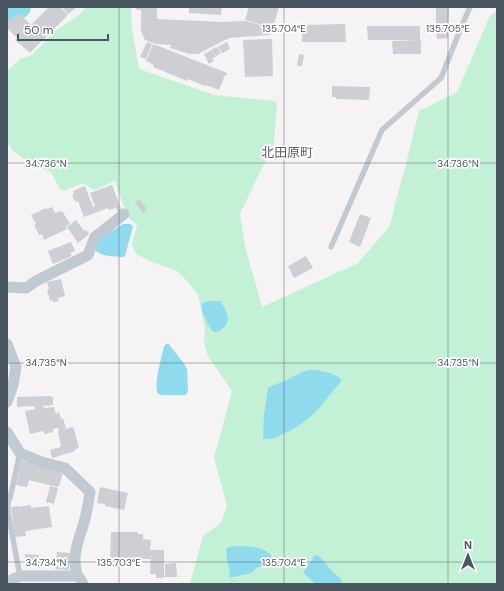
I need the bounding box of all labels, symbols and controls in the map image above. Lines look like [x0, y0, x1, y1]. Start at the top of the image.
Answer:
scale bar [18, 16, 108, 42]
text: 50 m [24, 22, 53, 38]
text: 135.704°E [262, 22, 306, 35]
text: 135.705°E [426, 22, 470, 35]
district label: 北田原町 [261, 144, 313, 161]
text: 34.736°N [25, 157, 67, 170]
text: 34.736°N [437, 157, 479, 170]
text: 34.735°N [25, 356, 67, 369]
text: 34.735°N [437, 356, 479, 369]
north arrow [448, 535, 488, 575]
text: N [464, 538, 472, 552]
text: 34.734°N [25, 556, 67, 569]
text: 135.703°E [97, 556, 141, 569]
text: 135.704°E [262, 556, 306, 569]

